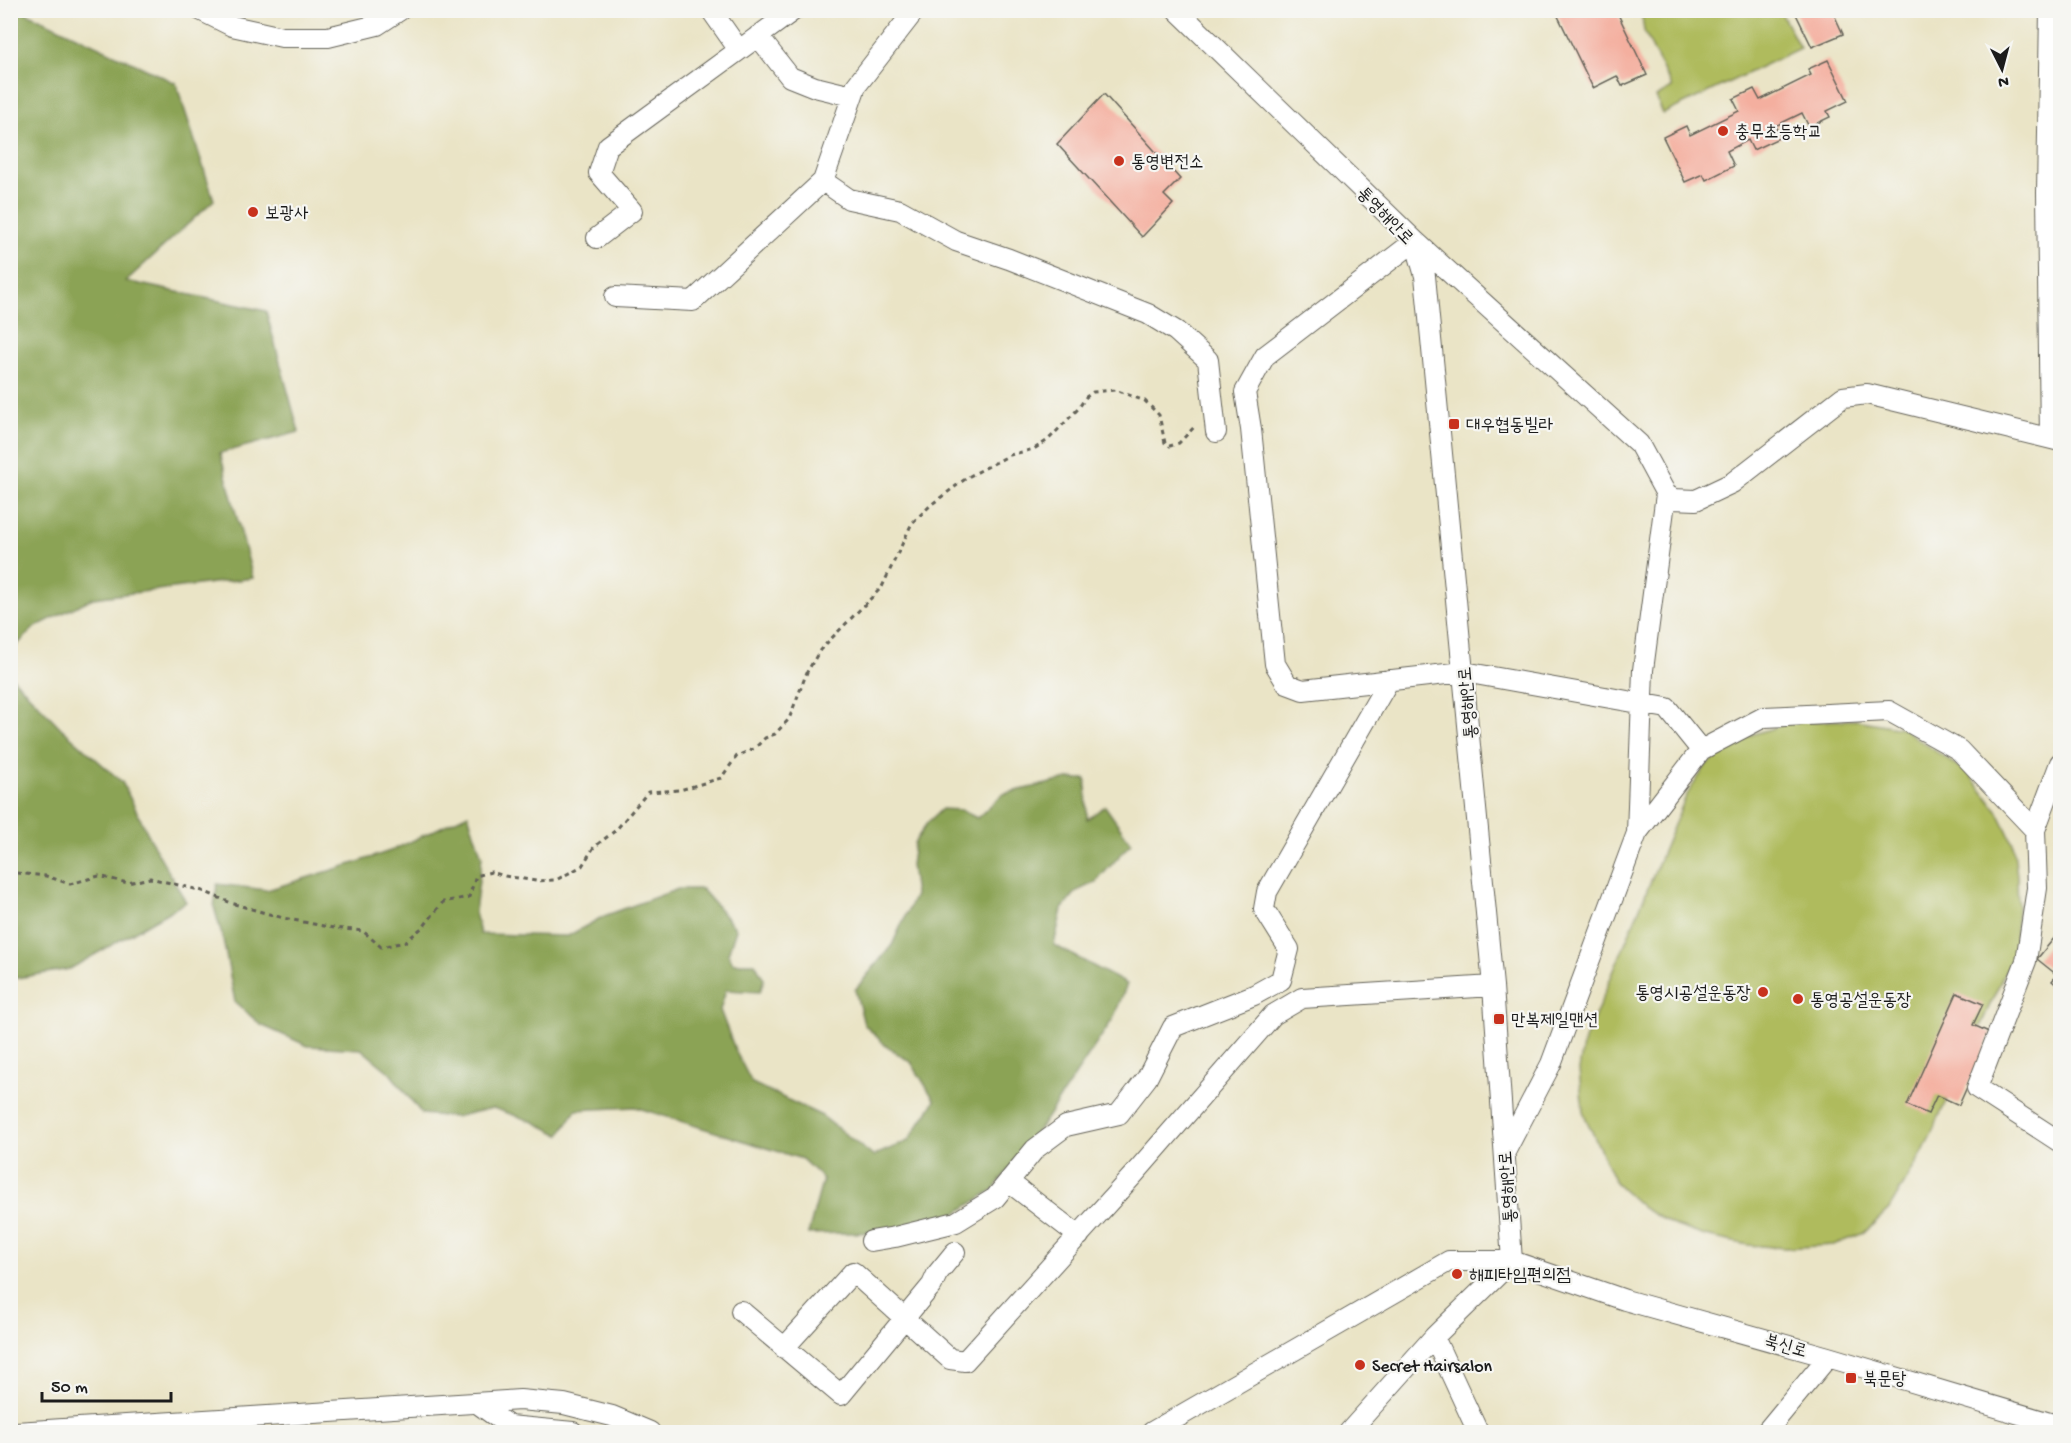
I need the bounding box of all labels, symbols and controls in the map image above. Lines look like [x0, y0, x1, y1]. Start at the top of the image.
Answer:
north arrow [1972, 39, 2032, 99]
text: N [1996, 70, 2009, 90]
place label: 충무초등학교 [1735, 123, 1822, 144]
marker: 충무초등학교 [1716, 124, 1730, 138]
place label: 통영변전소 [1131, 153, 1203, 174]
marker: 통영변전소 [1112, 154, 1126, 168]
street label: 통영해안로 [1351, 183, 1417, 250]
place label: 보광사 [265, 204, 309, 225]
marker: 보광사 [246, 205, 260, 219]
place label: 대우협동빌라 [1466, 416, 1553, 437]
marker: 대우협동빌라 [1447, 417, 1461, 431]
street label: 통영해안로 [1456, 666, 1483, 740]
place label: 통영시공설운동장 [1635, 984, 1751, 1005]
marker: 통영시공설운동장 [1756, 985, 1770, 999]
place label: 통영공설운동장 [1810, 991, 1911, 1012]
marker: 통영공설운동장 [1791, 992, 1805, 1006]
place label: 만복제일맨션 [1511, 1011, 1598, 1032]
marker: 만복제일맨션 [1492, 1012, 1506, 1026]
street label: 통영해안로 [1496, 1150, 1522, 1224]
place label: 해피타임편의점 [1469, 1266, 1571, 1287]
marker: 해피타임편의점 [1450, 1267, 1464, 1281]
street label: 북신로 [1762, 1331, 1809, 1363]
place label: Secret Hairsalon [1372, 1357, 1492, 1378]
marker: Secret Hairsalon [1353, 1358, 1367, 1372]
scale bar [42, 1365, 171, 1403]
place label: 북문탕 [1863, 1370, 1907, 1391]
marker: 북문탕 [1844, 1371, 1858, 1385]
text: 50 m [51, 1378, 88, 1399]

